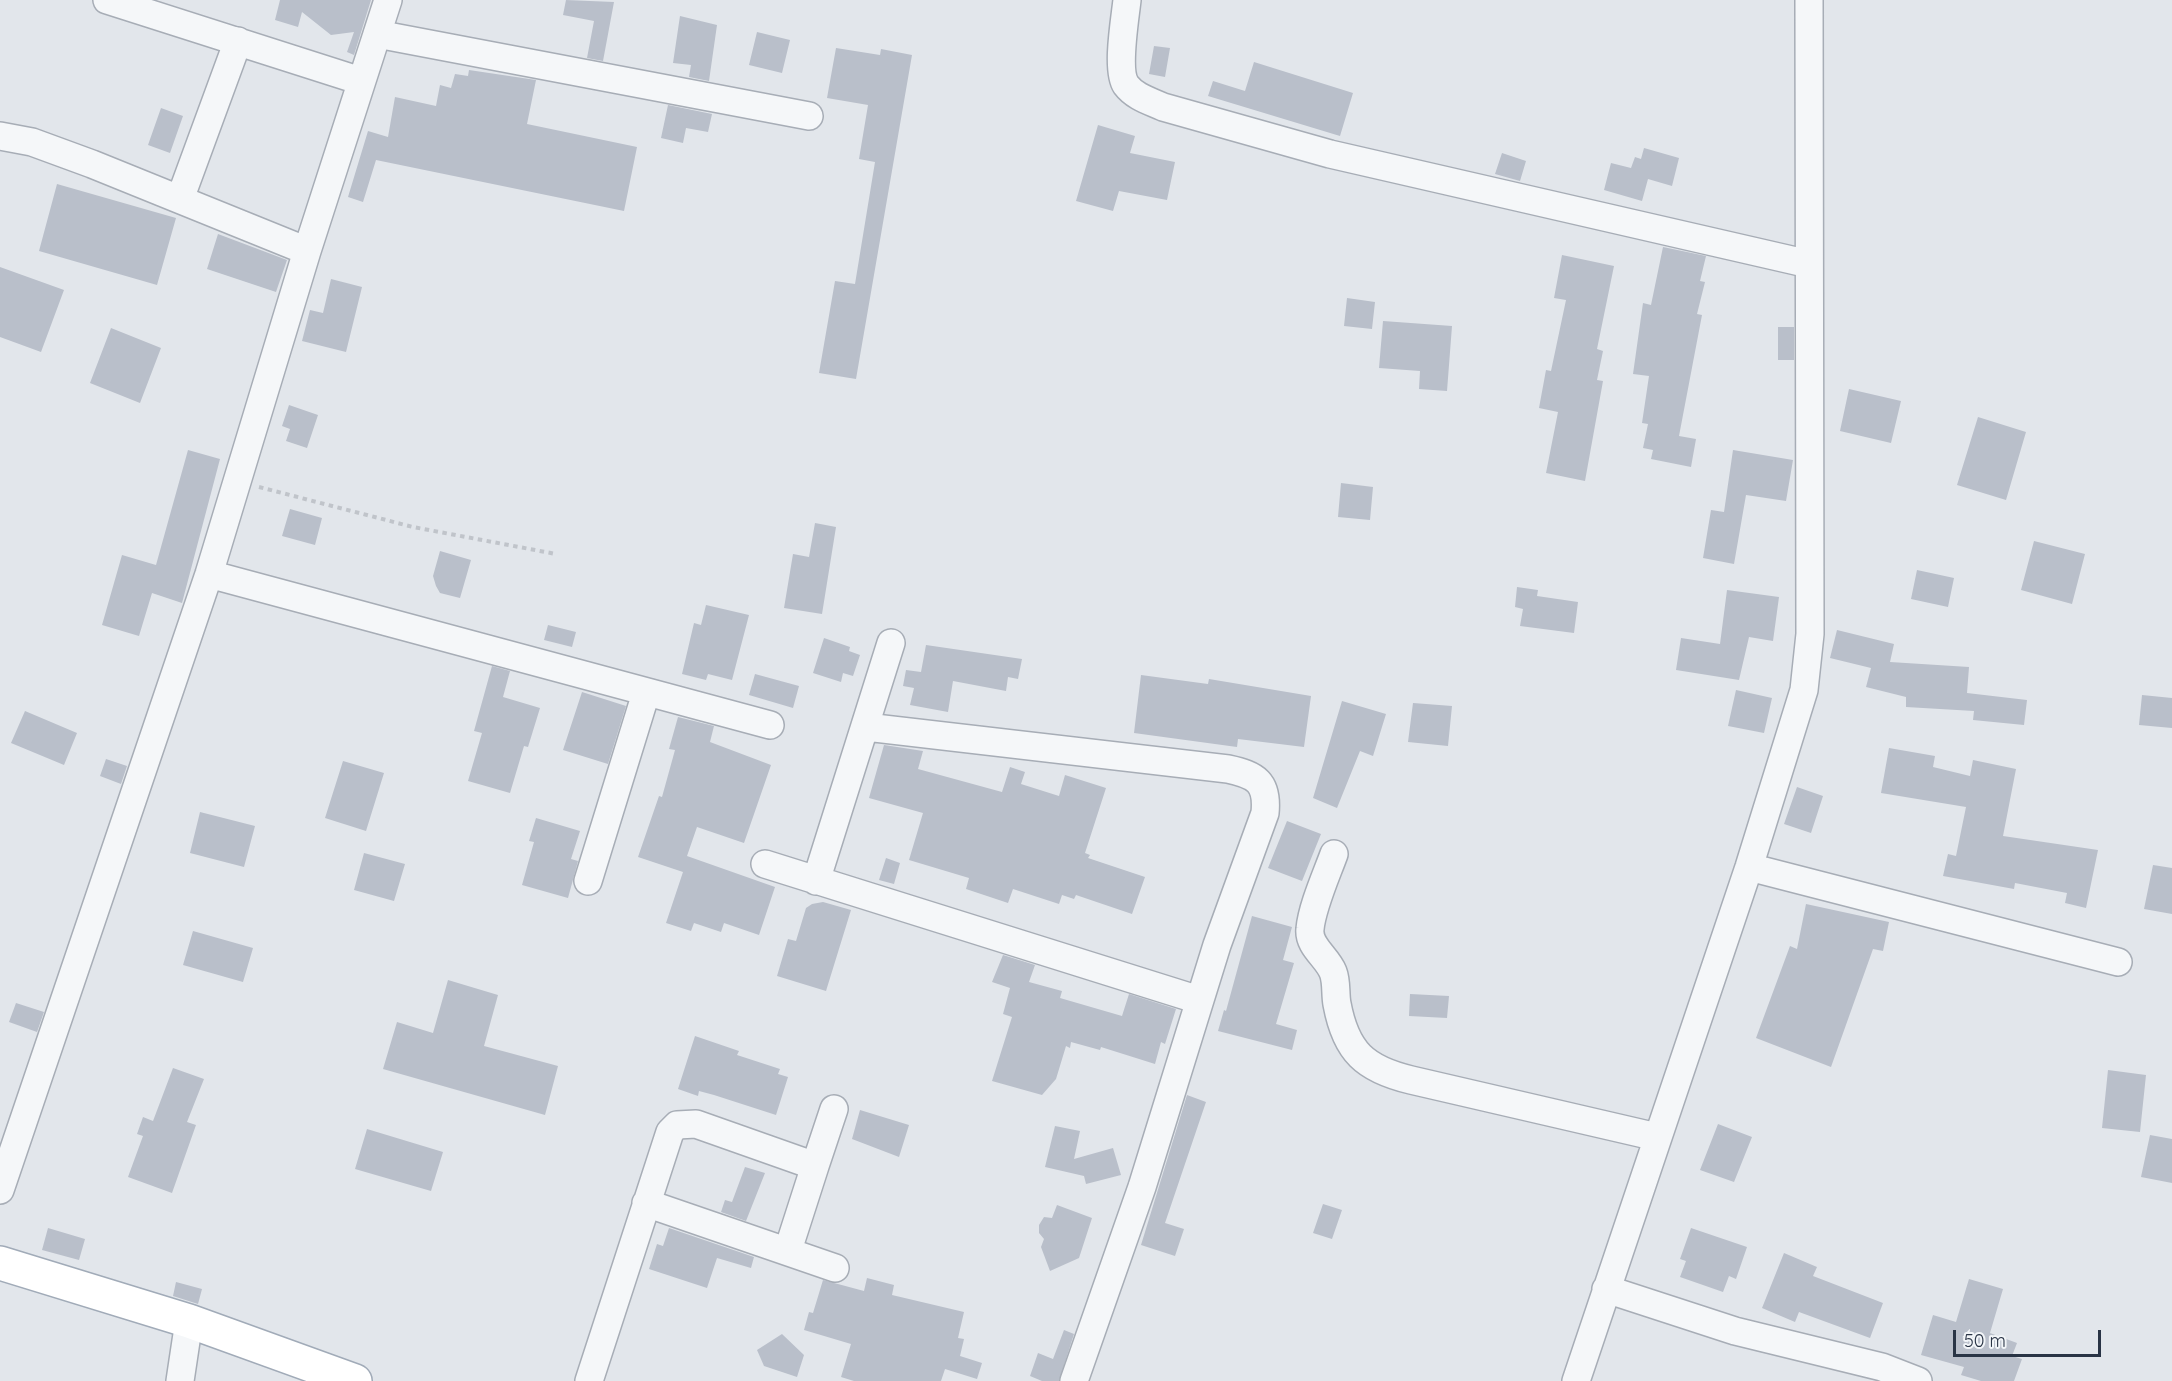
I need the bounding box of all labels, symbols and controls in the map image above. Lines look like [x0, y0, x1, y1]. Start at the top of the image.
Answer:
scale bar [1956, 1318, 2104, 1356]
text: 50 m [1964, 1329, 2006, 1352]

